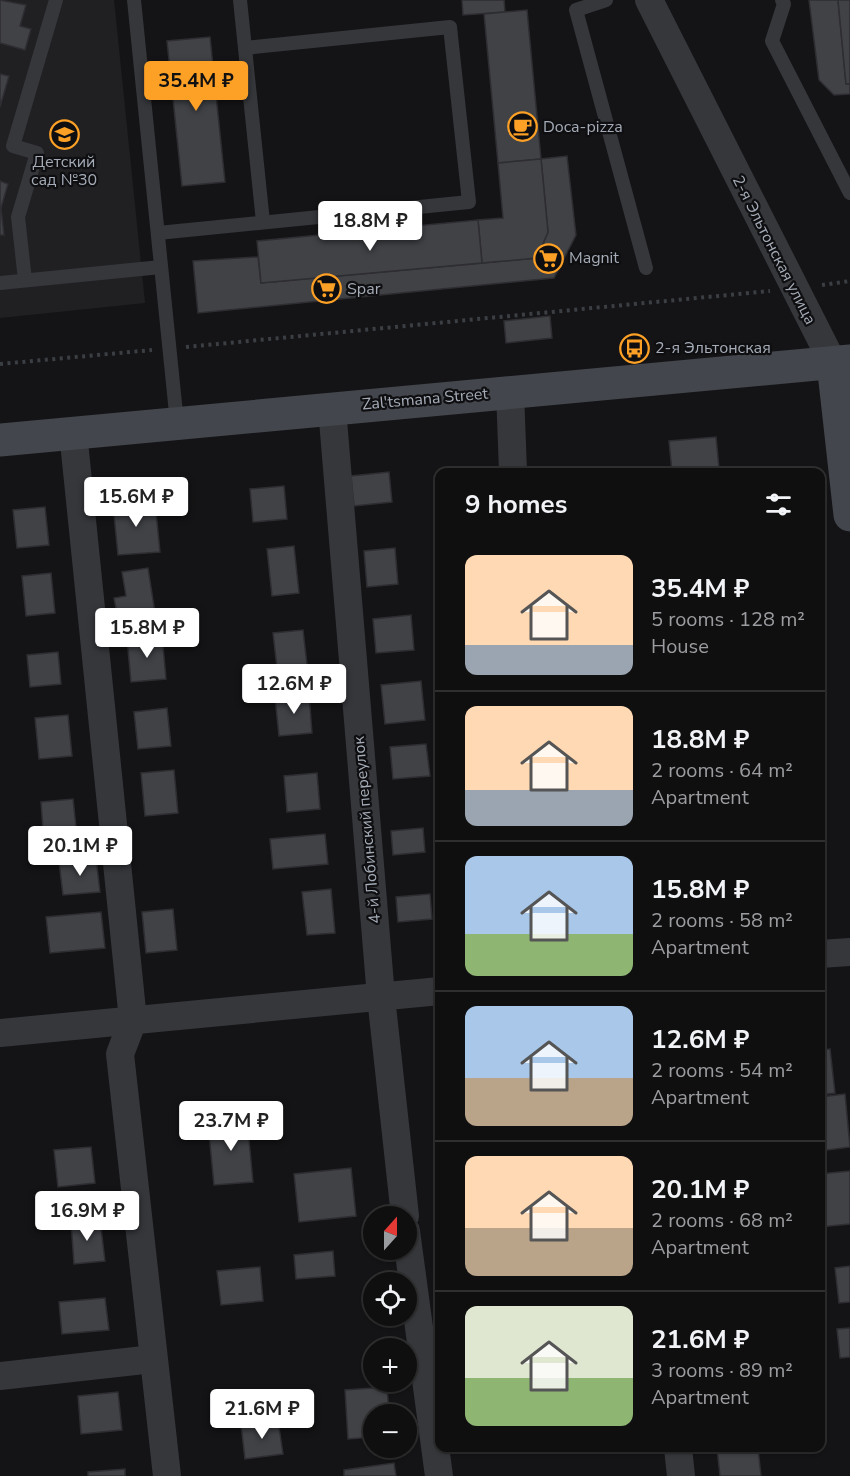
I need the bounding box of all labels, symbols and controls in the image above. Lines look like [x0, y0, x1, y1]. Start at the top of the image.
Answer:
pin: 35.4M ₽ [141, 61, 251, 112]
text: 35.4M ₽ [158, 67, 234, 94]
cafe icon: Doca-pizza [506, 111, 538, 143]
place label: Doca-pizza [543, 116, 623, 138]
school or university icon: Детский сад №30 [48, 118, 80, 150]
place label: Детский сад №30 [31, 151, 97, 191]
street label: 2-я Эльтонская улица [727, 172, 821, 328]
pin: 18.8M ₽ [315, 201, 425, 252]
text: 18.8M ₽ [332, 207, 408, 234]
supermarket icon: Magnit [532, 242, 564, 274]
place label: Magnit [569, 247, 619, 269]
supermarket icon: Spar [310, 273, 342, 305]
place label: Spar [347, 278, 381, 300]
bus stop icon: 2-я Эльтонская [618, 332, 650, 364]
place label: 2-я Эльтонская [655, 337, 771, 359]
street label: Zal'tsmana Street [361, 383, 489, 415]
pin: 15.6M ₽ [81, 477, 191, 528]
text: 15.6M ₽ [98, 483, 174, 510]
text: 9 homes [465, 487, 567, 522]
icon: filters [762, 488, 795, 521]
text: 35.4M ₽ [651, 571, 749, 606]
icon: home [513, 579, 585, 651]
text: 5 rooms · 128 m² [651, 606, 805, 633]
pin: 15.8M ₽ [92, 608, 202, 659]
text: 15.8M ₽ [109, 614, 185, 641]
text: House [651, 633, 709, 660]
pin: 12.6M ₽ [239, 664, 349, 715]
text: 12.6M ₽ [256, 670, 332, 697]
text: 18.8M ₽ [651, 722, 749, 757]
icon: home [513, 730, 585, 802]
street label: 4-й Лобинский переулок [348, 735, 386, 925]
text: 2 rooms · 64 m² [651, 757, 793, 784]
text: Apartment [651, 784, 749, 811]
pin: 20.1M ₽ [25, 826, 135, 877]
text: 20.1M ₽ [42, 832, 118, 859]
text: 15.8M ₽ [651, 872, 749, 907]
icon: home [513, 880, 585, 952]
text: 2 rooms · 58 m² [651, 907, 793, 934]
text: Apartment [651, 934, 749, 961]
text: 12.6M ₽ [651, 1022, 749, 1057]
icon: home [513, 1030, 585, 1102]
text: 2 rooms · 54 m² [651, 1057, 793, 1084]
text: Apartment [651, 1084, 749, 1111]
pin: 23.7M ₽ [176, 1101, 286, 1152]
text: 23.7M ₽ [193, 1107, 269, 1134]
text: 20.1M ₽ [651, 1172, 749, 1207]
icon: home [513, 1180, 585, 1252]
pin: 16.9M ₽ [32, 1191, 142, 1242]
text: 16.9M ₽ [49, 1197, 125, 1224]
north arrow [363, 1206, 417, 1260]
map controls [363, 1206, 417, 1458]
text: 2 rooms · 68 m² [651, 1207, 793, 1234]
text: Apartment [651, 1234, 749, 1261]
button: locate [363, 1272, 417, 1326]
text: 21.6M ₽ [651, 1322, 749, 1357]
icon: home [513, 1330, 585, 1402]
button: + [363, 1338, 417, 1392]
text: 3 rooms · 89 m² [651, 1357, 793, 1384]
text: Apartment [651, 1384, 749, 1411]
pin: 21.6M ₽ [207, 1389, 317, 1440]
text: 21.6M ₽ [224, 1395, 300, 1422]
button: − [363, 1404, 417, 1458]

